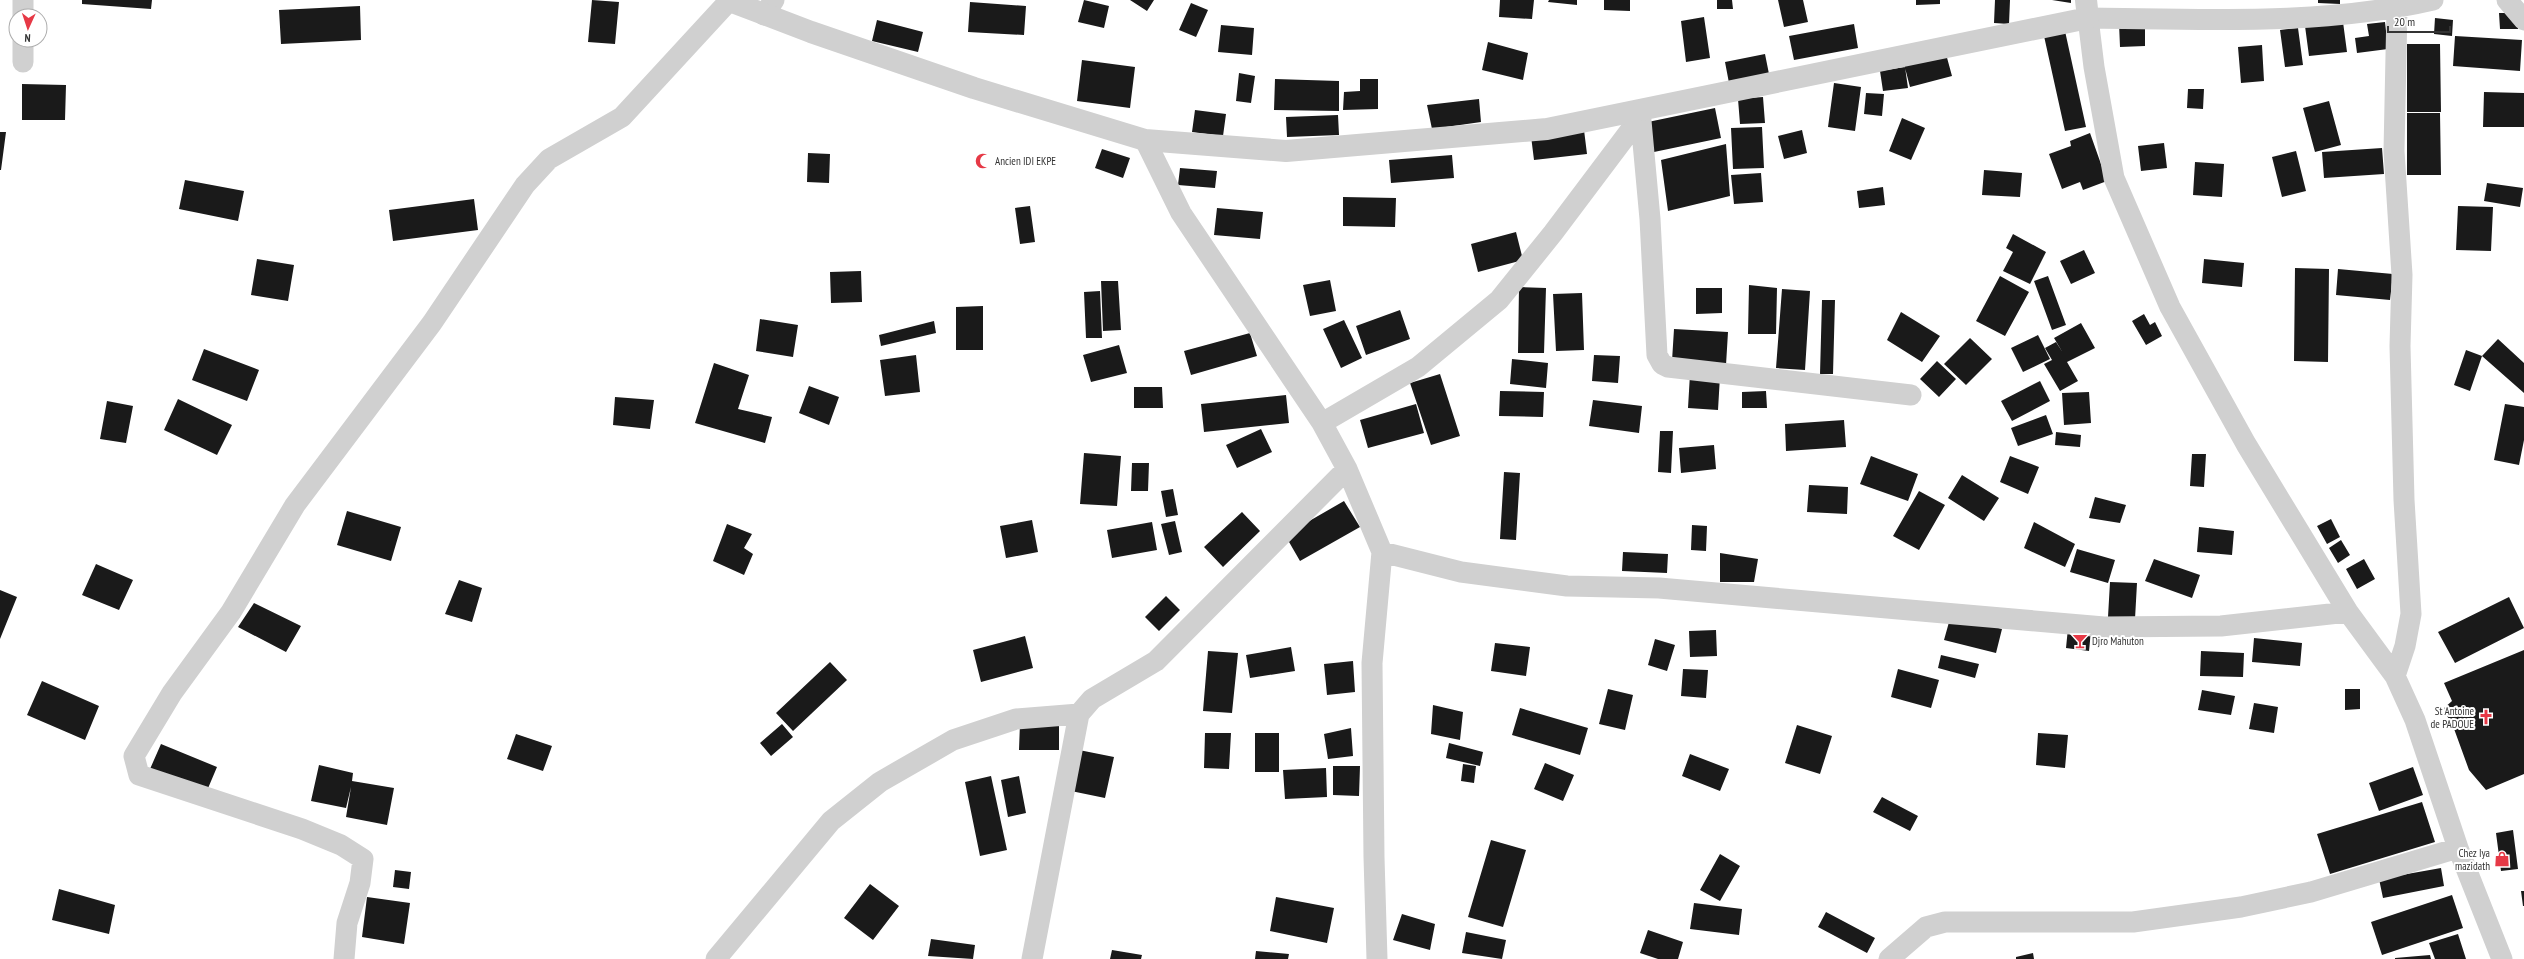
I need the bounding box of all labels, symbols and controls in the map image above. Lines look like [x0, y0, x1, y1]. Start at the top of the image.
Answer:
north arrow [8, 8, 48, 48]
scale bar [2388, 8, 2450, 34]
text: 20 m [2394, 14, 2415, 29]
text: N [24, 31, 31, 45]
mosque icon: Ancien IDI EKPE [974, 152, 992, 170]
place label: Ancien IDI EKPE [995, 154, 1056, 168]
bar icon: Djro Mahuton [2071, 632, 2089, 650]
place label: Djro Mahuton [2092, 634, 2144, 648]
place label: St Antoine de PADOUE [2431, 704, 2474, 731]
church icon: St Antoine de PADOUE [2477, 708, 2495, 726]
place label: Chez Iya mazidath [2455, 846, 2490, 873]
shop icon: Chez Iya mazidath [2493, 850, 2511, 868]

